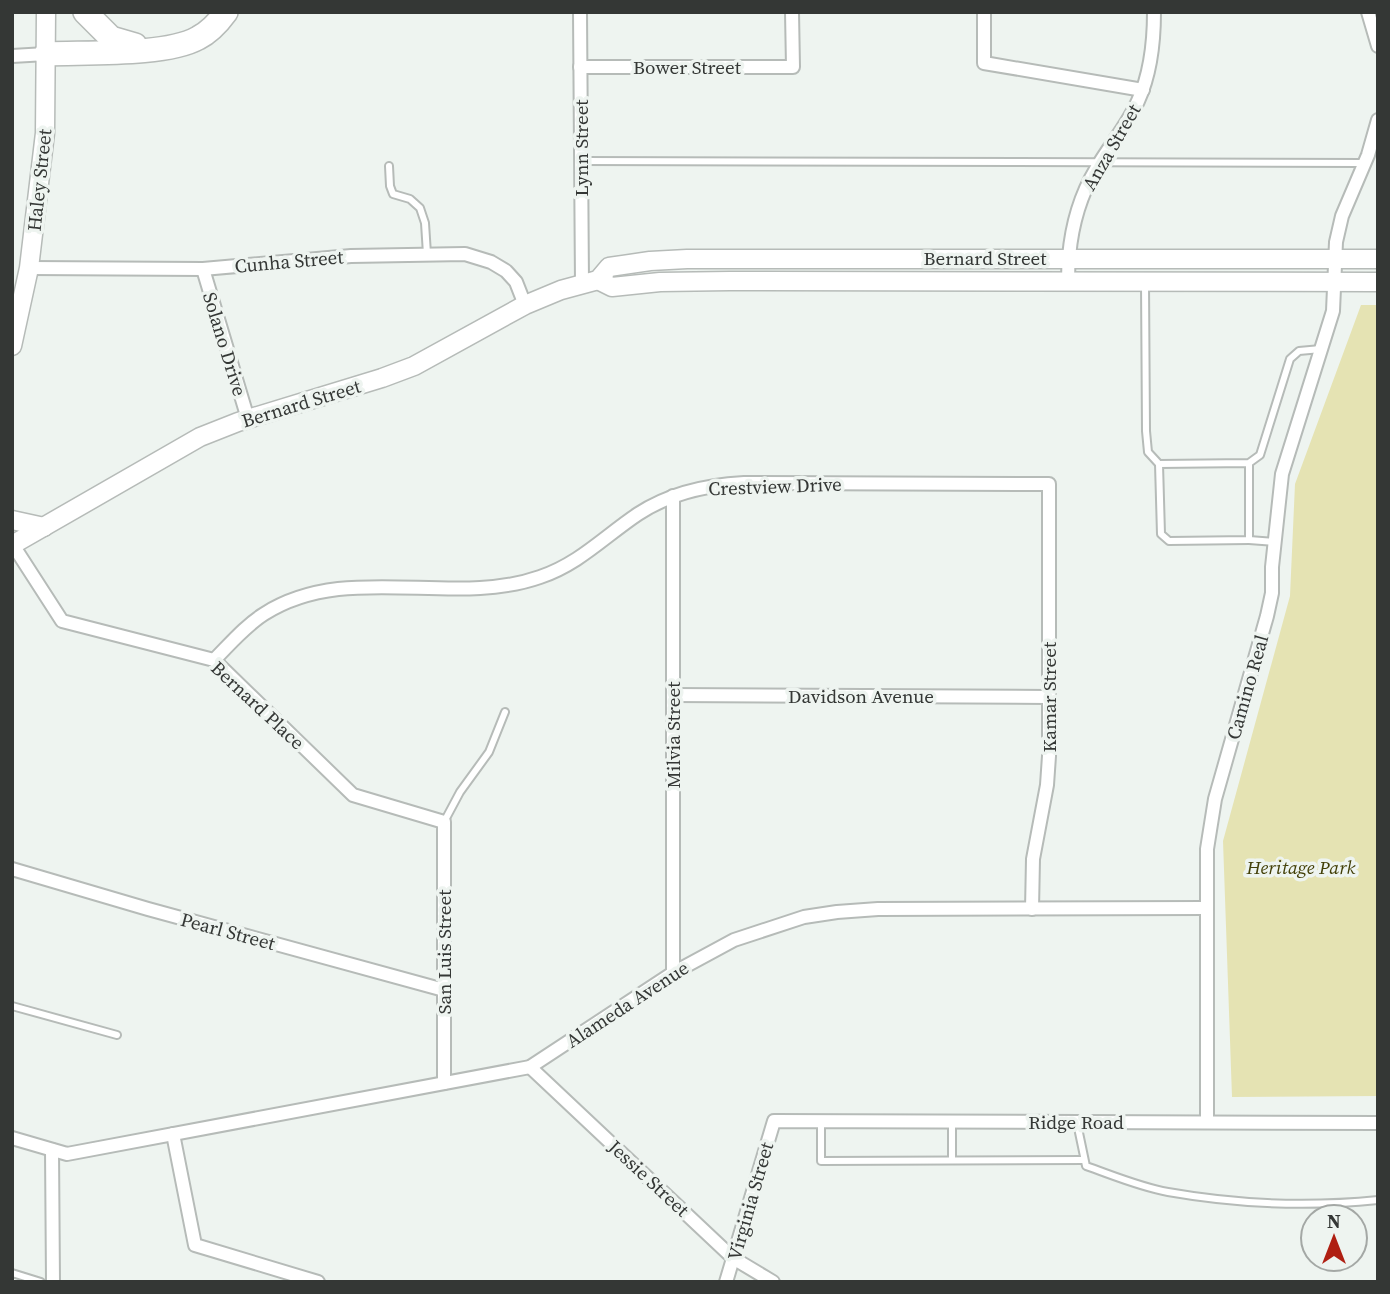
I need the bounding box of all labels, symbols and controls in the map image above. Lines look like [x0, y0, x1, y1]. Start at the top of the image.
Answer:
street label: Bower Street [633, 54, 742, 80]
street label: Anza Street [1076, 98, 1147, 195]
street label: Lynn Street [568, 99, 594, 197]
street label: Haley Street [21, 127, 57, 232]
street label: Cunha Street [234, 243, 345, 279]
street label: Bernard Street [924, 245, 1047, 271]
street label: Solano Drive [197, 289, 253, 399]
street label: Bernard Street [238, 372, 364, 433]
street label: Crestview Drive [708, 471, 842, 501]
street label: Camino Real [1220, 631, 1274, 742]
street label: Kamar Street [1036, 641, 1062, 752]
street label: Bernard Place [206, 655, 310, 755]
street label: Milvia Street [660, 681, 686, 788]
street label: Davidson Avenue [788, 683, 934, 709]
park label: Heritage Park [1246, 854, 1355, 880]
street label: San Luis Street [431, 889, 457, 1014]
street label: Pearl Street [178, 906, 279, 956]
street label: Alameda Avenue [561, 955, 693, 1053]
street label: Ridge Road [1028, 1109, 1124, 1135]
street label: Jessie Street [602, 1133, 696, 1223]
street label: Virginia Street [721, 1138, 779, 1263]
north arrow [1299, 1203, 1369, 1273]
text: N [1327, 1208, 1341, 1234]

